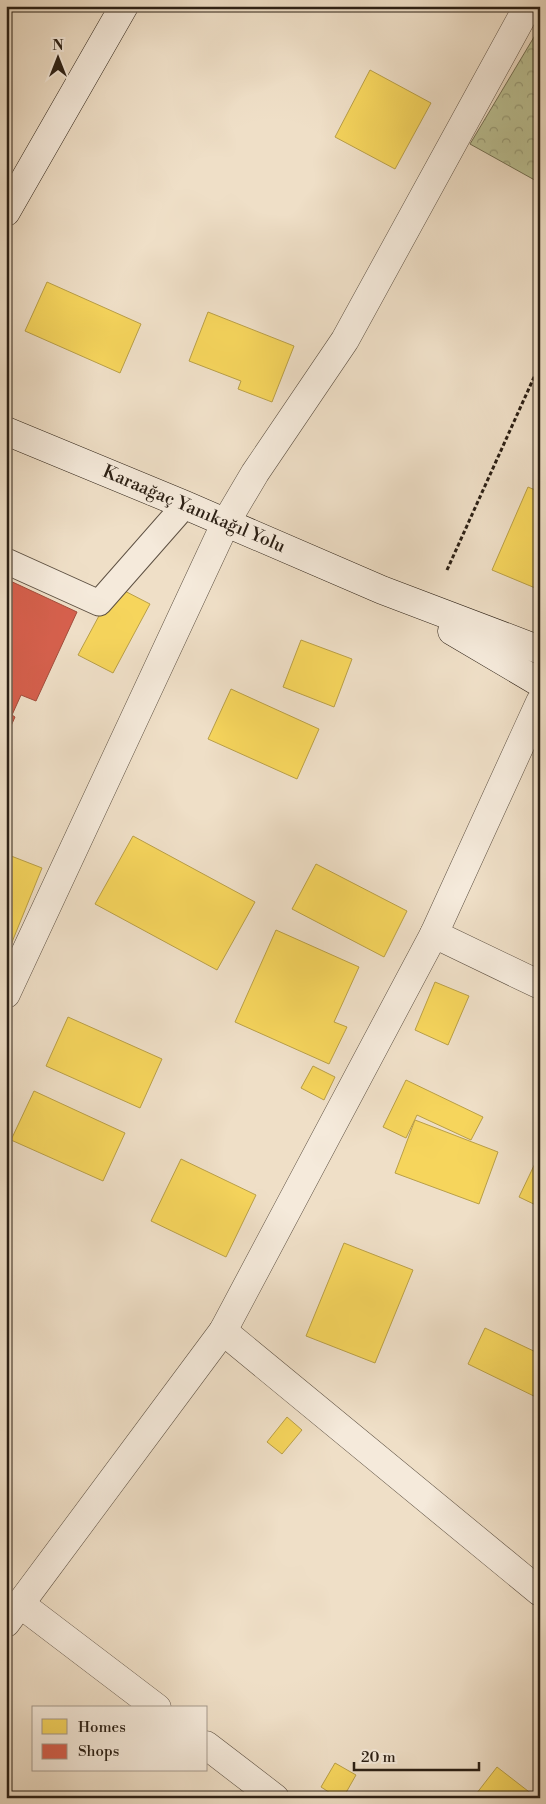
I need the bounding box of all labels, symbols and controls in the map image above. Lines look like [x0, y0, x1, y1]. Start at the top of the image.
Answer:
north arrow [32, 32, 82, 82]
text: N [52, 37, 64, 55]
street label: Karaağaç Yanıkağıl Yolu [99, 460, 290, 558]
legend [32, 1706, 208, 1772]
text: Homes [78, 1718, 126, 1737]
scale bar [354, 1739, 478, 1771]
text: Shops [78, 1742, 119, 1761]
text: 20 m [361, 1748, 396, 1767]

